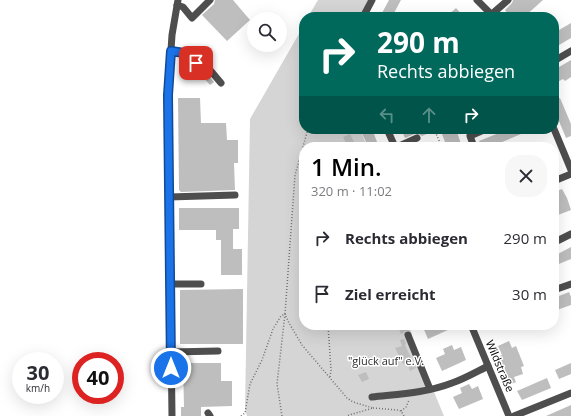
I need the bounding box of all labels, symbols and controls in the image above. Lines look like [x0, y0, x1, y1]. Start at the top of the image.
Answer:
map controls [247, 12, 287, 52]
button: search [247, 12, 287, 52]
text: 290 m [377, 23, 460, 61]
icon: right [311, 28, 363, 80]
pin [179, 46, 213, 80]
icon: arrive [185, 52, 207, 74]
text: Rechts abbiegen [377, 59, 515, 83]
icon: left [376, 104, 398, 126]
icon: ahead [418, 104, 440, 126]
icon: right [460, 104, 482, 126]
text: 1 Min. [311, 150, 382, 183]
button: close [505, 155, 547, 197]
text: 320 m · 11:02 [311, 182, 392, 200]
icon: right [311, 227, 333, 249]
text: Rechts abbiegen [345, 228, 468, 248]
text: 290 m [503, 228, 547, 248]
icon: arrive [311, 283, 333, 305]
text: Ziel erreicht [345, 284, 436, 304]
text: 30 m [512, 284, 547, 304]
street label: Wildstraße [483, 337, 518, 394]
position arrow [150, 347, 192, 389]
speed limit sign: 40 [72, 352, 124, 404]
park label: "glück auf" e.V. [348, 353, 424, 368]
text: 30 [27, 359, 49, 386]
text: km/h [26, 381, 50, 395]

